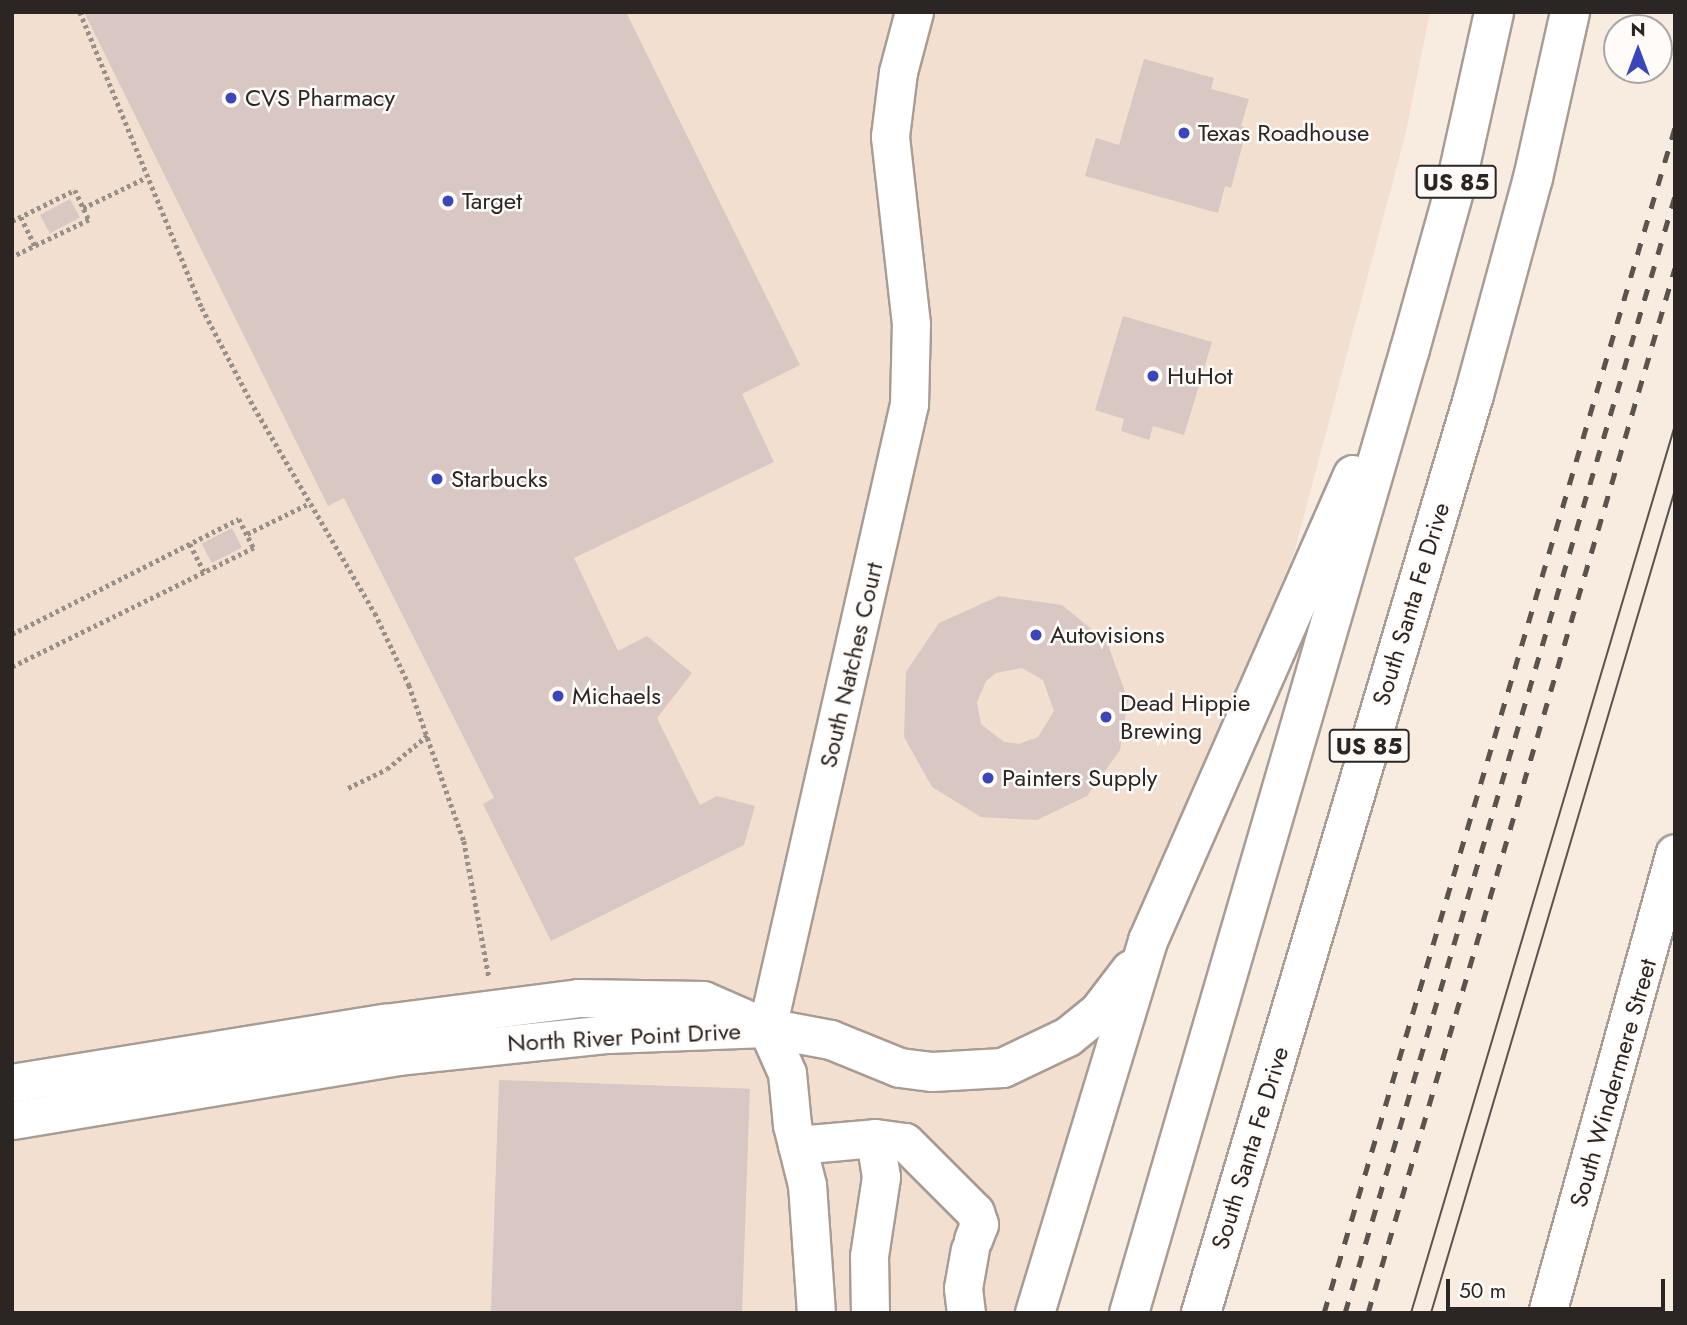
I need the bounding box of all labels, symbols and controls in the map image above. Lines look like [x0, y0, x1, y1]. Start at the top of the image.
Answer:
north arrow [1603, 14, 1673, 84]
text: N [1630, 16, 1646, 43]
place label: CVS Pharmacy [245, 84, 395, 112]
marker: CVS Pharmacy [223, 90, 239, 106]
place label: Texas Roadhouse [1198, 119, 1369, 147]
marker: Texas Roadhouse [1176, 125, 1192, 141]
road number: US 85 [1414, 162, 1498, 202]
place label: Target [462, 187, 522, 215]
marker: Target [440, 193, 456, 209]
place label: HuHot [1167, 362, 1233, 390]
marker: HuHot [1145, 368, 1161, 384]
place label: Starbucks [451, 465, 548, 493]
marker: Starbucks [429, 471, 445, 487]
street label: South Santa Fe Drive [1366, 499, 1456, 709]
street label: South Natches Court [813, 560, 889, 770]
place label: Autovisions [1050, 621, 1165, 649]
marker: Autovisions [1028, 627, 1044, 643]
place label: Michaels [572, 682, 661, 710]
marker: Michaels [550, 688, 566, 704]
place label: Dead Hippie Brewing [1120, 689, 1250, 745]
marker: Dead Hippie Brewing [1098, 709, 1114, 725]
road number: US 85 [1327, 726, 1411, 766]
place label: Painters Supply [1002, 764, 1157, 792]
marker: Painters Supply [980, 770, 996, 786]
street label: South Windermere Street [1564, 955, 1662, 1211]
street label: North River Point Drive [506, 1017, 742, 1057]
street label: South Santa Fe Drive [1205, 1043, 1295, 1253]
scale bar [1449, 1266, 1668, 1310]
text: 50 m [1459, 1276, 1506, 1306]

